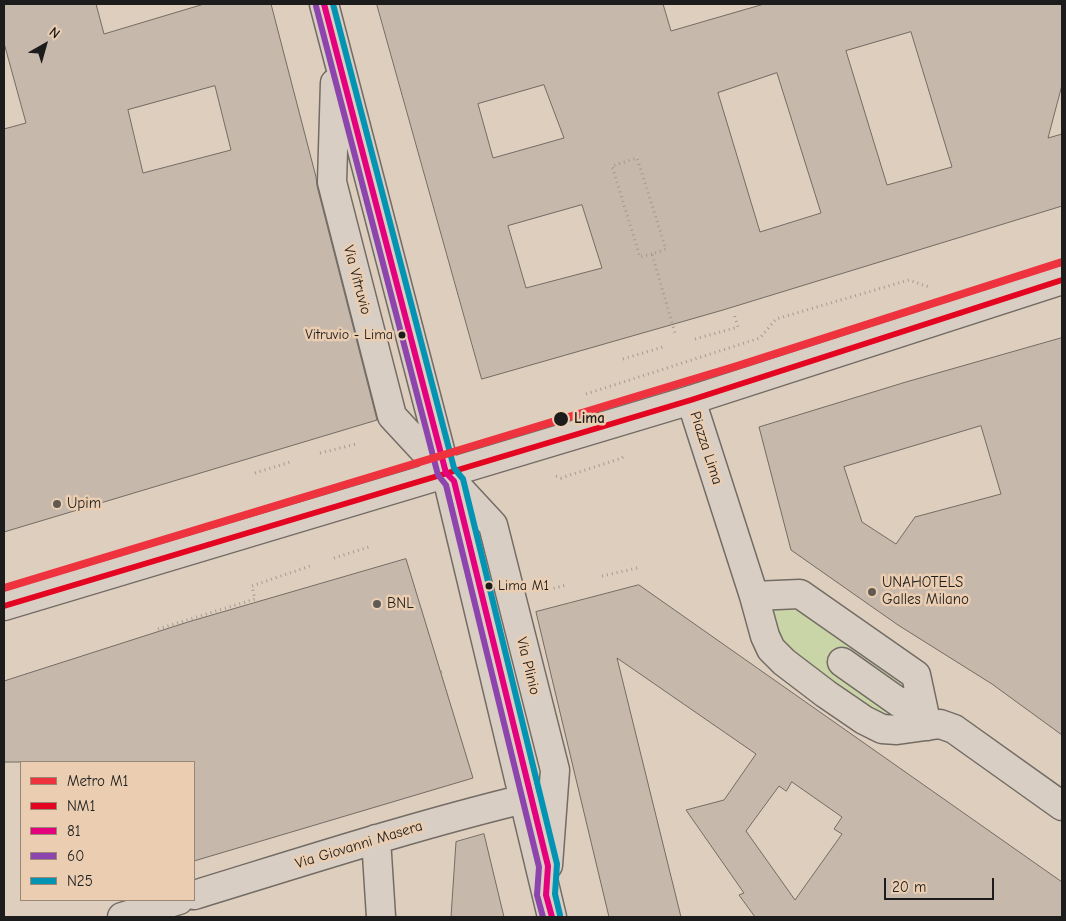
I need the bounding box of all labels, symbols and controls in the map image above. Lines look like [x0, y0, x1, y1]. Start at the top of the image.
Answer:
north arrow [20, 20, 70, 70]
text: N [46, 23, 63, 42]
street label: Via Vitruvio [339, 243, 375, 317]
place label: Vitruvio - Lima [305, 327, 393, 343]
marker: Vitruvio - Lima [397, 330, 407, 340]
street label: Piazza Lima [686, 409, 726, 487]
marker: Lima [552, 410, 570, 428]
place label: Lima [574, 410, 605, 428]
place label: Upim [67, 495, 101, 513]
marker: Upim [51, 498, 63, 510]
place label: UNAHOTELS Galles Milano [882, 574, 969, 609]
place label: Lima M1 [498, 578, 549, 594]
marker: Lima M1 [484, 581, 494, 591]
marker: UNAHOTELS Galles Milano [866, 586, 878, 598]
place label: BNL [387, 595, 414, 613]
marker: BNL [371, 598, 383, 610]
street label: Via Plinio [512, 635, 544, 697]
legend [20, 761, 195, 901]
text: Metro M1 [67, 772, 129, 790]
text: NM1 [67, 797, 95, 815]
street label: Via Giovanni Masera [293, 817, 425, 873]
text: 81 [67, 822, 81, 840]
text: 60 [67, 847, 84, 865]
scale bar [886, 868, 996, 900]
text: N25 [67, 872, 93, 890]
text: 20 m [892, 878, 926, 896]

